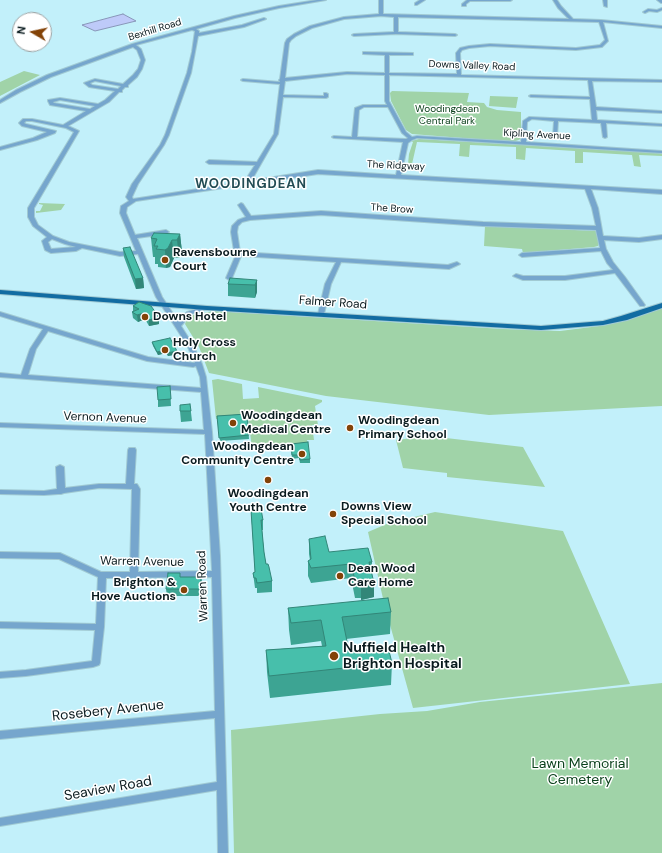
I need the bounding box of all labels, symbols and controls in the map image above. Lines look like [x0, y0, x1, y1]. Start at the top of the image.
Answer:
north arrow [12, 12, 52, 52]
street label: Bexhill Road [127, 16, 183, 44]
text: N [14, 25, 29, 35]
street label: Downs Valley Road [428, 58, 516, 74]
park label: Woodingdean Central Park [415, 103, 479, 126]
street label: Kipling Avenue [503, 127, 571, 143]
street label: The Ridgway [367, 158, 425, 174]
district label: WOODINGDEAN [195, 177, 307, 193]
street label: The Brow [370, 202, 414, 216]
place label: Ravensbourne Court [173, 246, 257, 274]
marker: Ravensbourne Court [160, 255, 170, 265]
street label: Falmer Road [298, 293, 368, 313]
place label: Downs Hotel [153, 310, 226, 324]
marker: Downs Hotel [140, 312, 150, 322]
place label: Holy Cross Church [173, 336, 236, 364]
marker: Holy Cross Church [160, 345, 170, 355]
street label: Vernon Avenue [63, 409, 147, 427]
place label: Woodingdean Medical Centre [241, 409, 331, 437]
place label: Woodingdean Primary School [358, 414, 447, 442]
marker: Woodingdean Medical Centre [228, 418, 238, 428]
marker: Woodingdean Primary School [345, 423, 355, 433]
place label: Woodingdean Community Centre [181, 440, 294, 468]
marker: Woodingdean Community Centre [297, 449, 307, 459]
marker: Woodingdean Youth Centre [263, 475, 273, 485]
place label: Woodingdean Youth Centre [227, 487, 309, 515]
place label: Downs View Special School [341, 500, 427, 528]
marker: Downs View Special School [328, 509, 338, 519]
street label: Warren Road [195, 550, 211, 622]
street label: Warren Avenue [100, 554, 184, 570]
place label: Dean Wood Care Home [348, 562, 415, 590]
marker: Dean Wood Care Home [335, 571, 345, 581]
place label: Brighton & Hove Auctions [91, 576, 176, 604]
marker: Brighton & Hove Auctions [179, 585, 189, 595]
place label: Nuffield Health Brighton Hospital [343, 640, 462, 672]
marker: Nuffield Health Brighton Hospital [328, 650, 340, 662]
street label: Rosebery Avenue [51, 697, 165, 725]
park label: Lawn Memorial Cemetery [531, 756, 629, 788]
street label: Seaview Road [63, 773, 153, 805]

